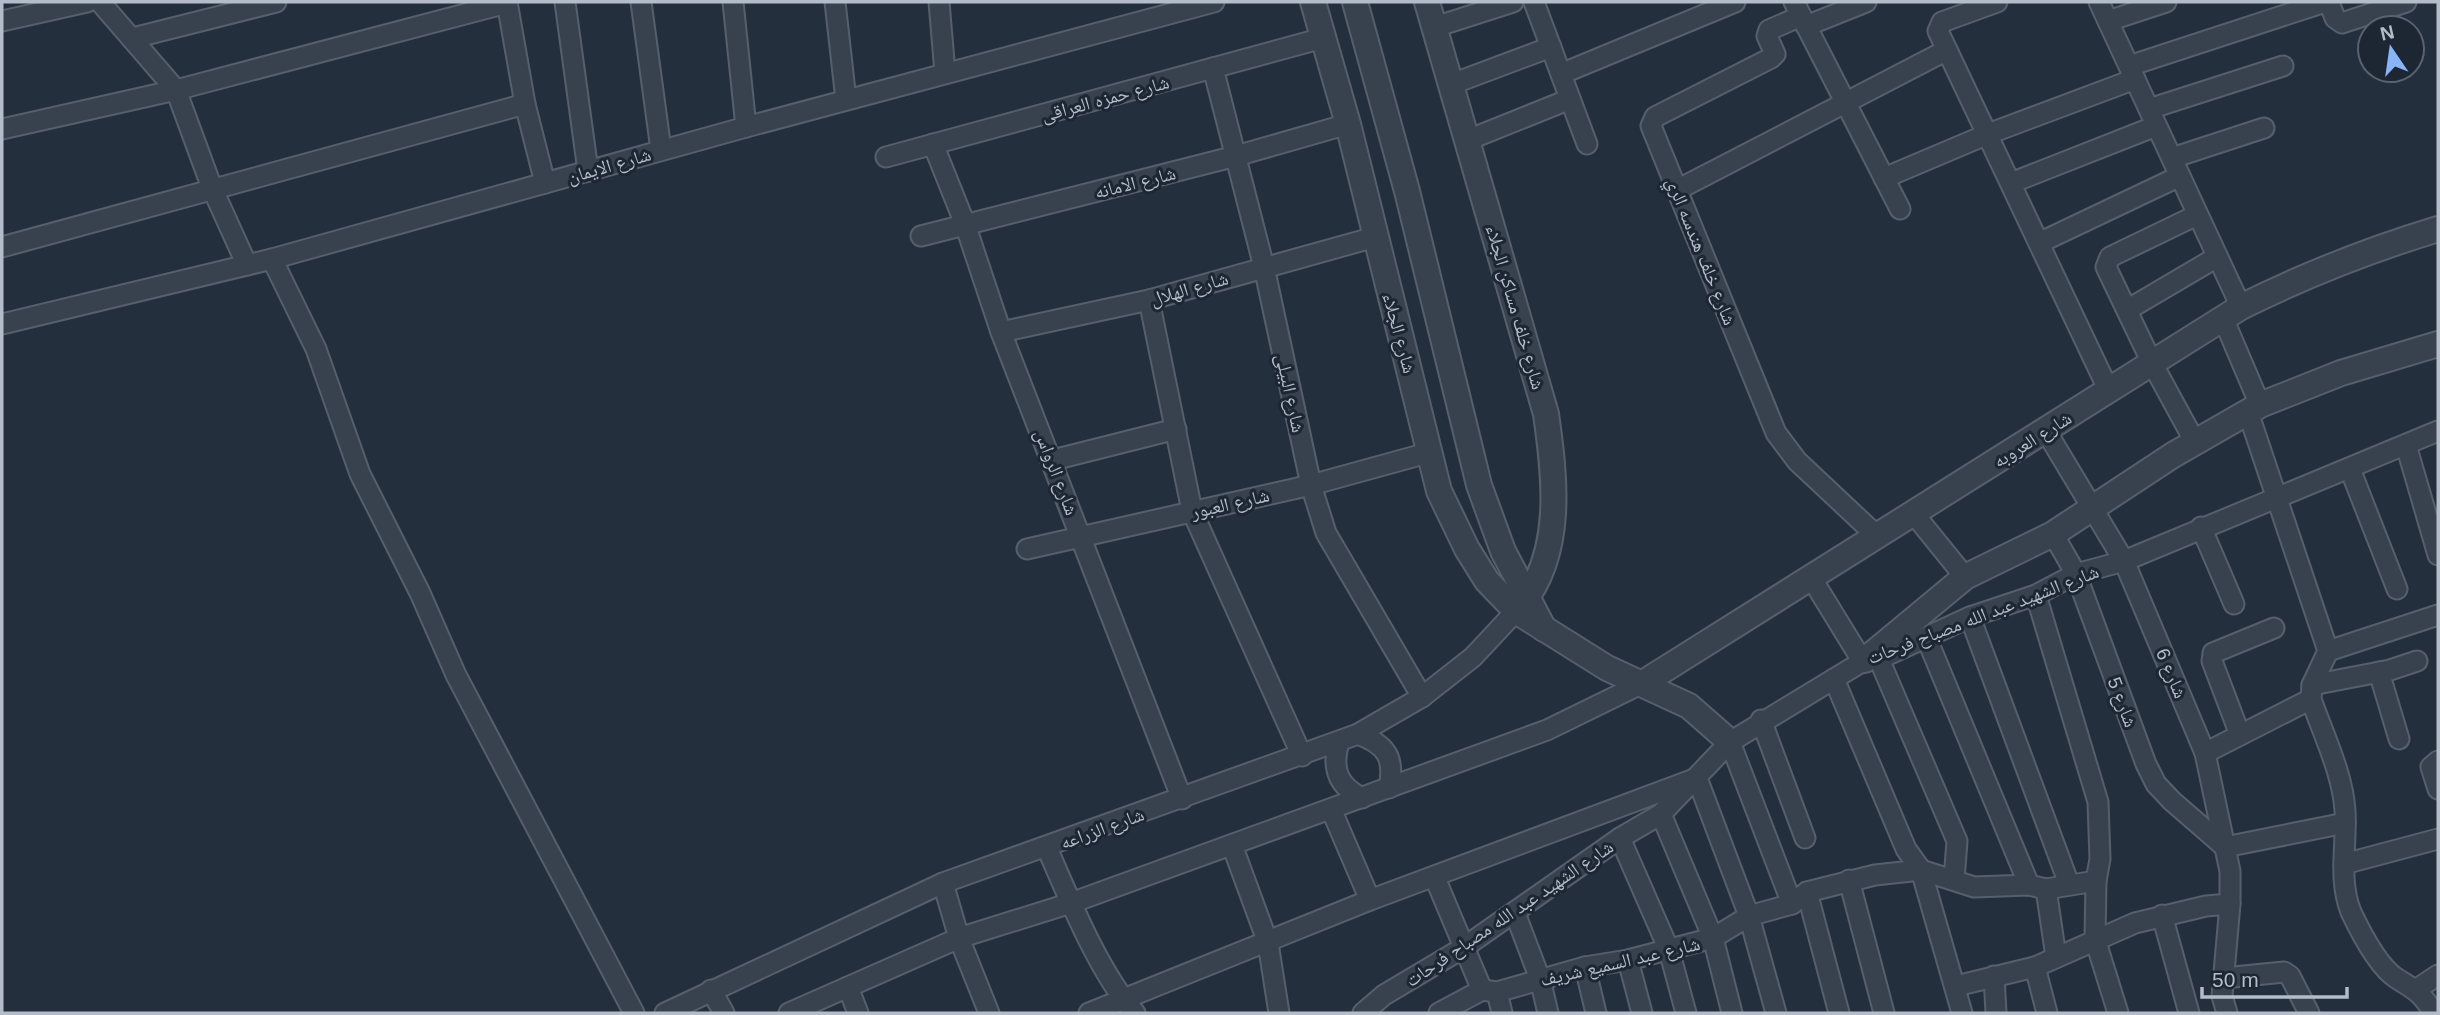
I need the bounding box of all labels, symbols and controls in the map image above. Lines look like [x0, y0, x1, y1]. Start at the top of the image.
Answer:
north arrow [2356, 14, 2426, 84]
text: N [2378, 21, 2396, 45]
street label: شارع حمزه العراقى [1039, 71, 1172, 127]
street label: شارع الايمان [565, 144, 654, 188]
street label: شارع الامانه [1092, 162, 1178, 204]
street label: شارع خلف هندسه الري [1658, 174, 1741, 330]
street label: شارع خلف مساكن الجلاء [1481, 222, 1549, 392]
street label: شارع الهلال [1148, 267, 1231, 311]
street label: شارع الجلاء [1378, 291, 1420, 376]
street label: شارع البيلى [1271, 352, 1309, 435]
street label: شارع العروبه [1989, 407, 2076, 473]
street label: شارع الرواس [1030, 426, 1083, 518]
street label: شارع العبور [1188, 484, 1271, 524]
street label: شارع الشهيد عبد الله مصباح فرحات [1865, 561, 2102, 669]
street label: شارع 6 [2151, 645, 2191, 702]
street label: شارع 5 [2102, 674, 2142, 731]
street label: شارع الزراعه [1057, 804, 1147, 854]
street label: شارع الشهيد عبد الله مصباح فرحات [1402, 836, 1618, 992]
street label: شارع عبد السميع شريف [1538, 933, 1702, 992]
scale bar [2202, 956, 2347, 1000]
text: 50 m [2212, 968, 2259, 991]

